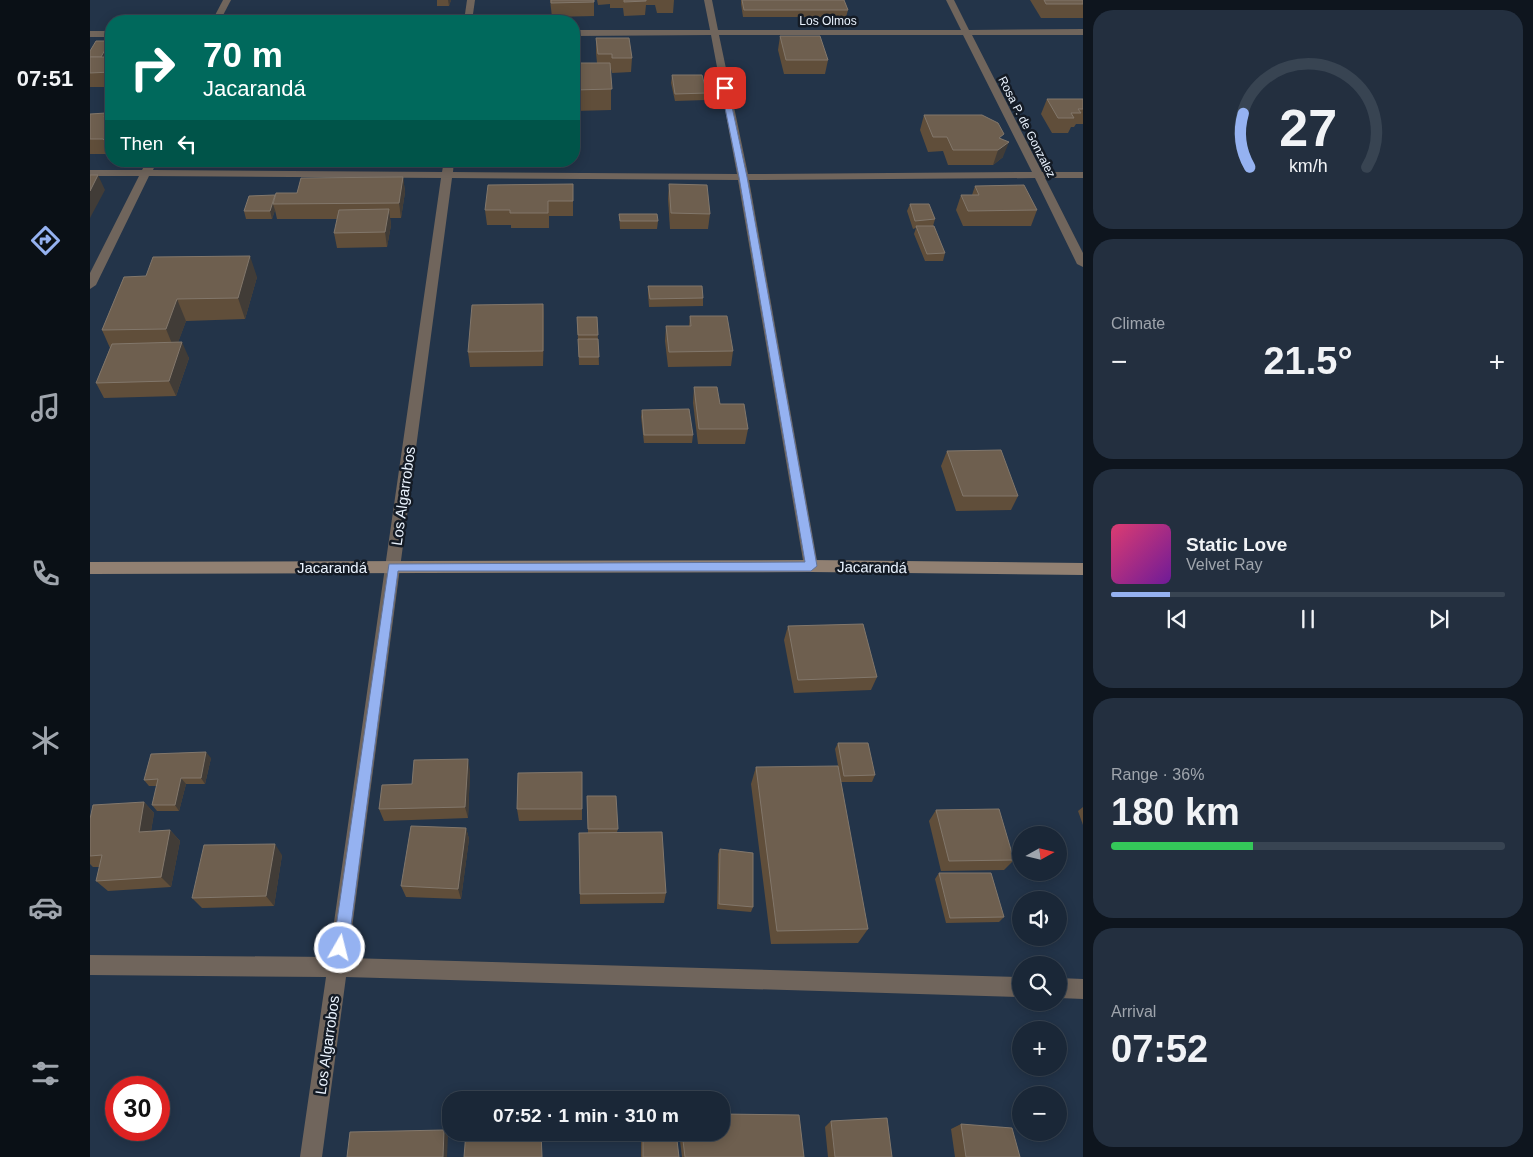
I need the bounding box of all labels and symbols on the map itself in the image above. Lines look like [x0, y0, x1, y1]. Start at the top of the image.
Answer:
street label: Los Olmos [799, 14, 857, 28]
pin [704, 67, 746, 109]
street label: Rosa P. de Gonzalez [995, 74, 1059, 180]
street label: Los Algarrobos [388, 445, 418, 547]
street label: Jacarandá [837, 558, 908, 576]
street label: Jacarandá [297, 559, 368, 576]
north arrow [1012, 826, 1068, 881]
position arrow [313, 921, 365, 973]
street label: Los Algarrobos [312, 994, 342, 1096]
speed limit sign: 30 [105, 1076, 170, 1141]

